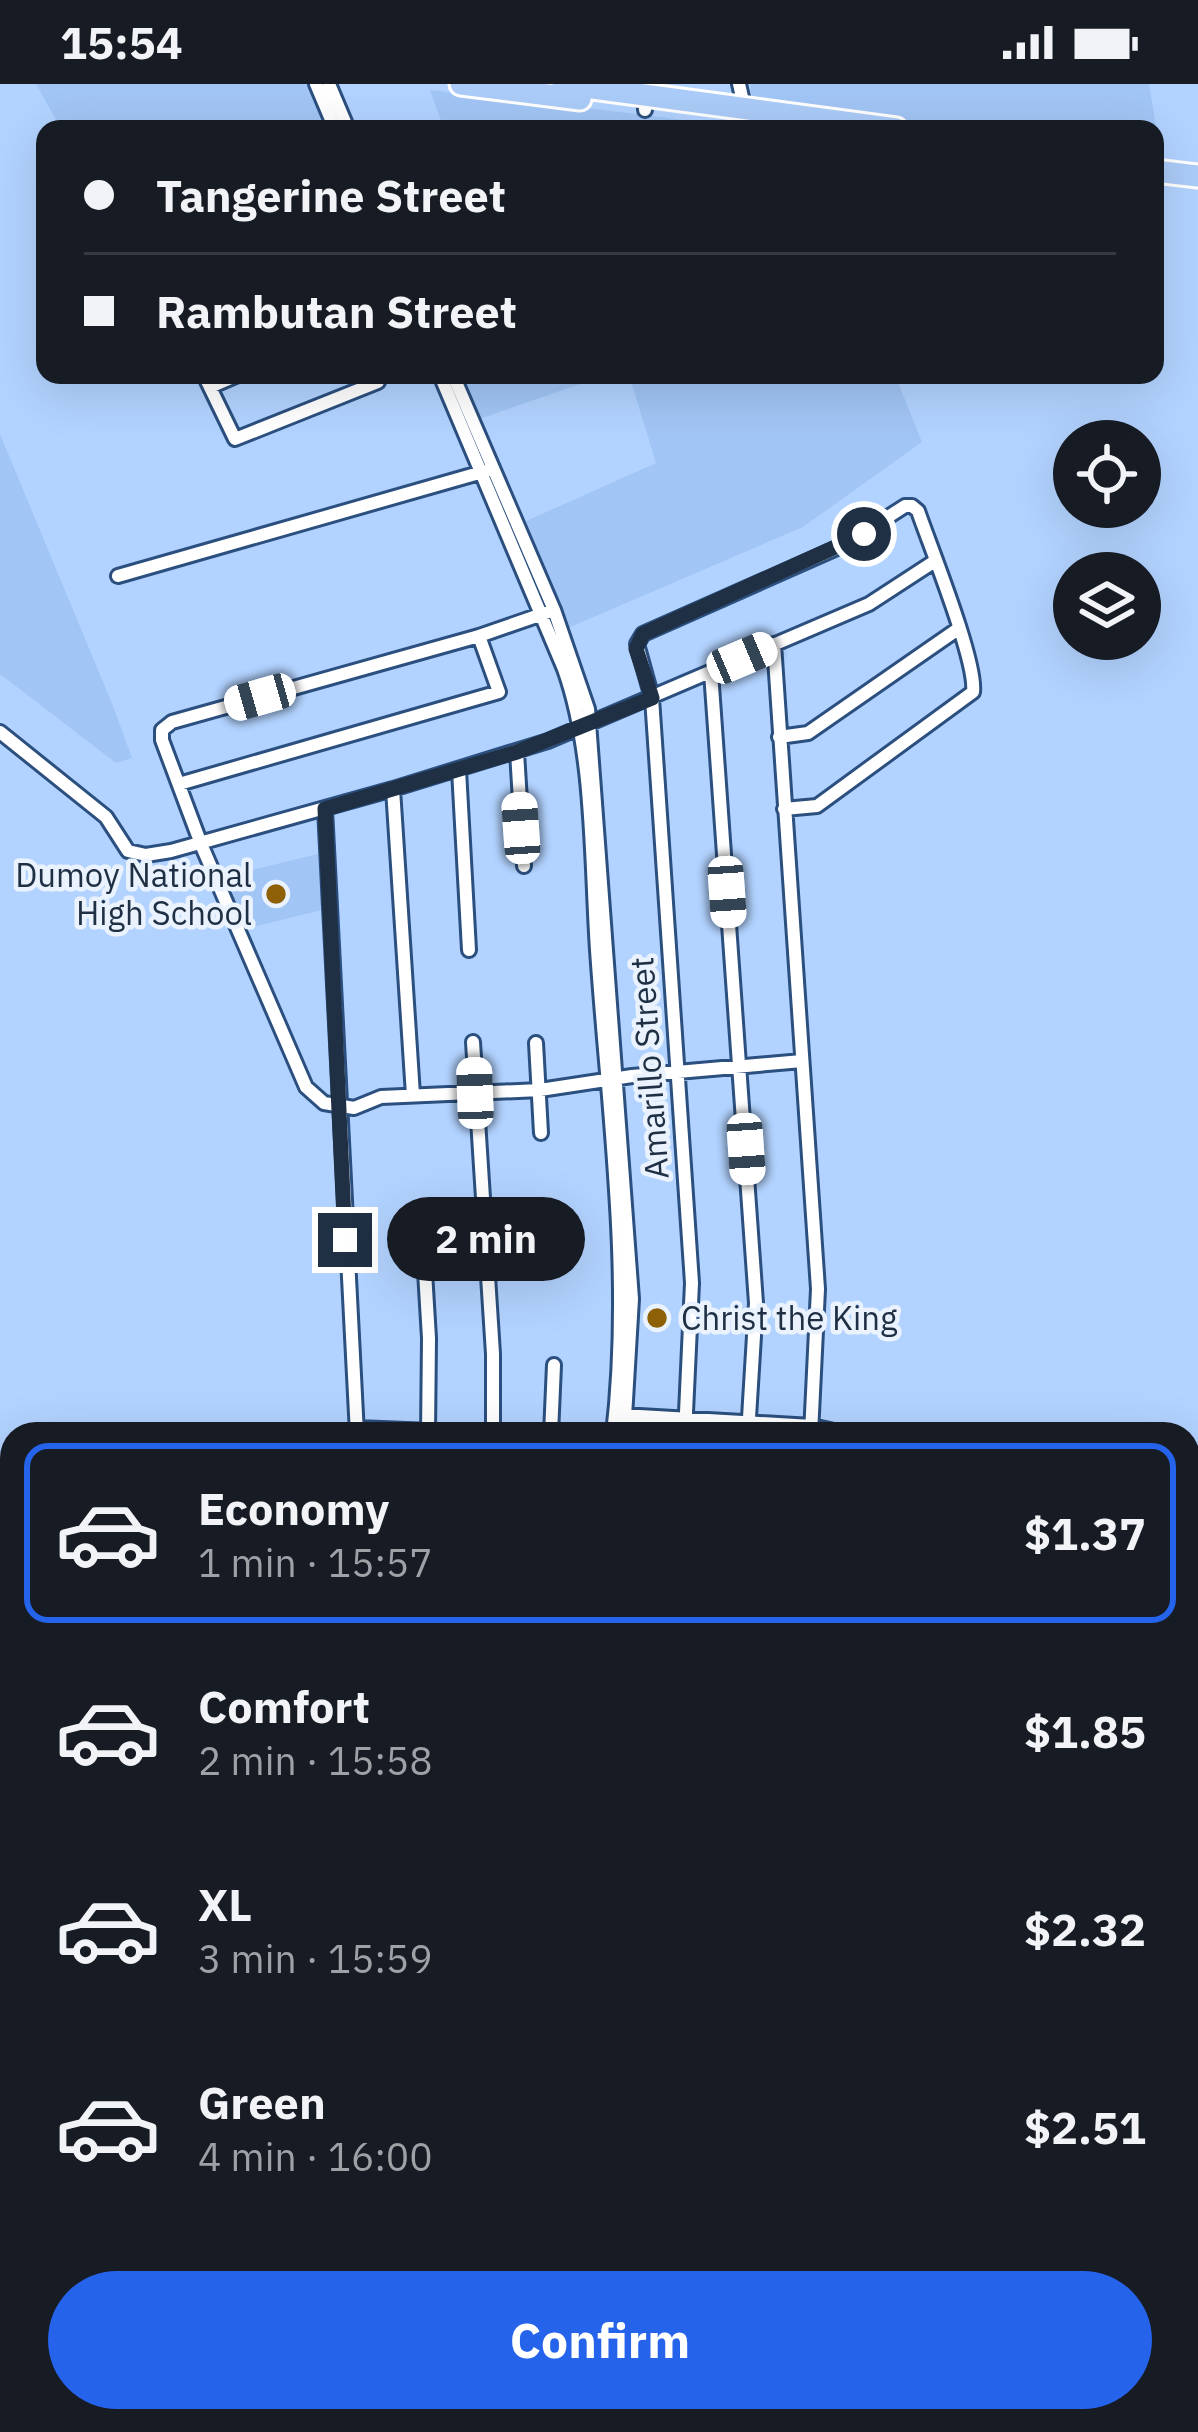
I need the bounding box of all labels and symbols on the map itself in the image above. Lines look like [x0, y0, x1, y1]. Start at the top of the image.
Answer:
route start [837, 507, 891, 561]
car [702, 627, 782, 689]
car [220, 670, 300, 724]
car [501, 791, 541, 865]
place label: Dumoy National High School [15, 853, 252, 934]
car [707, 855, 747, 929]
marker: Dumoy National High School [263, 881, 289, 907]
street label: Amarillo Street [619, 956, 678, 1181]
car [456, 1056, 494, 1130]
car [726, 1112, 766, 1186]
callout: 2 min [387, 1198, 585, 1282]
route end [318, 1213, 372, 1267]
place label: Christ the King [681, 1296, 898, 1339]
marker: Christ the King [644, 1305, 670, 1331]

